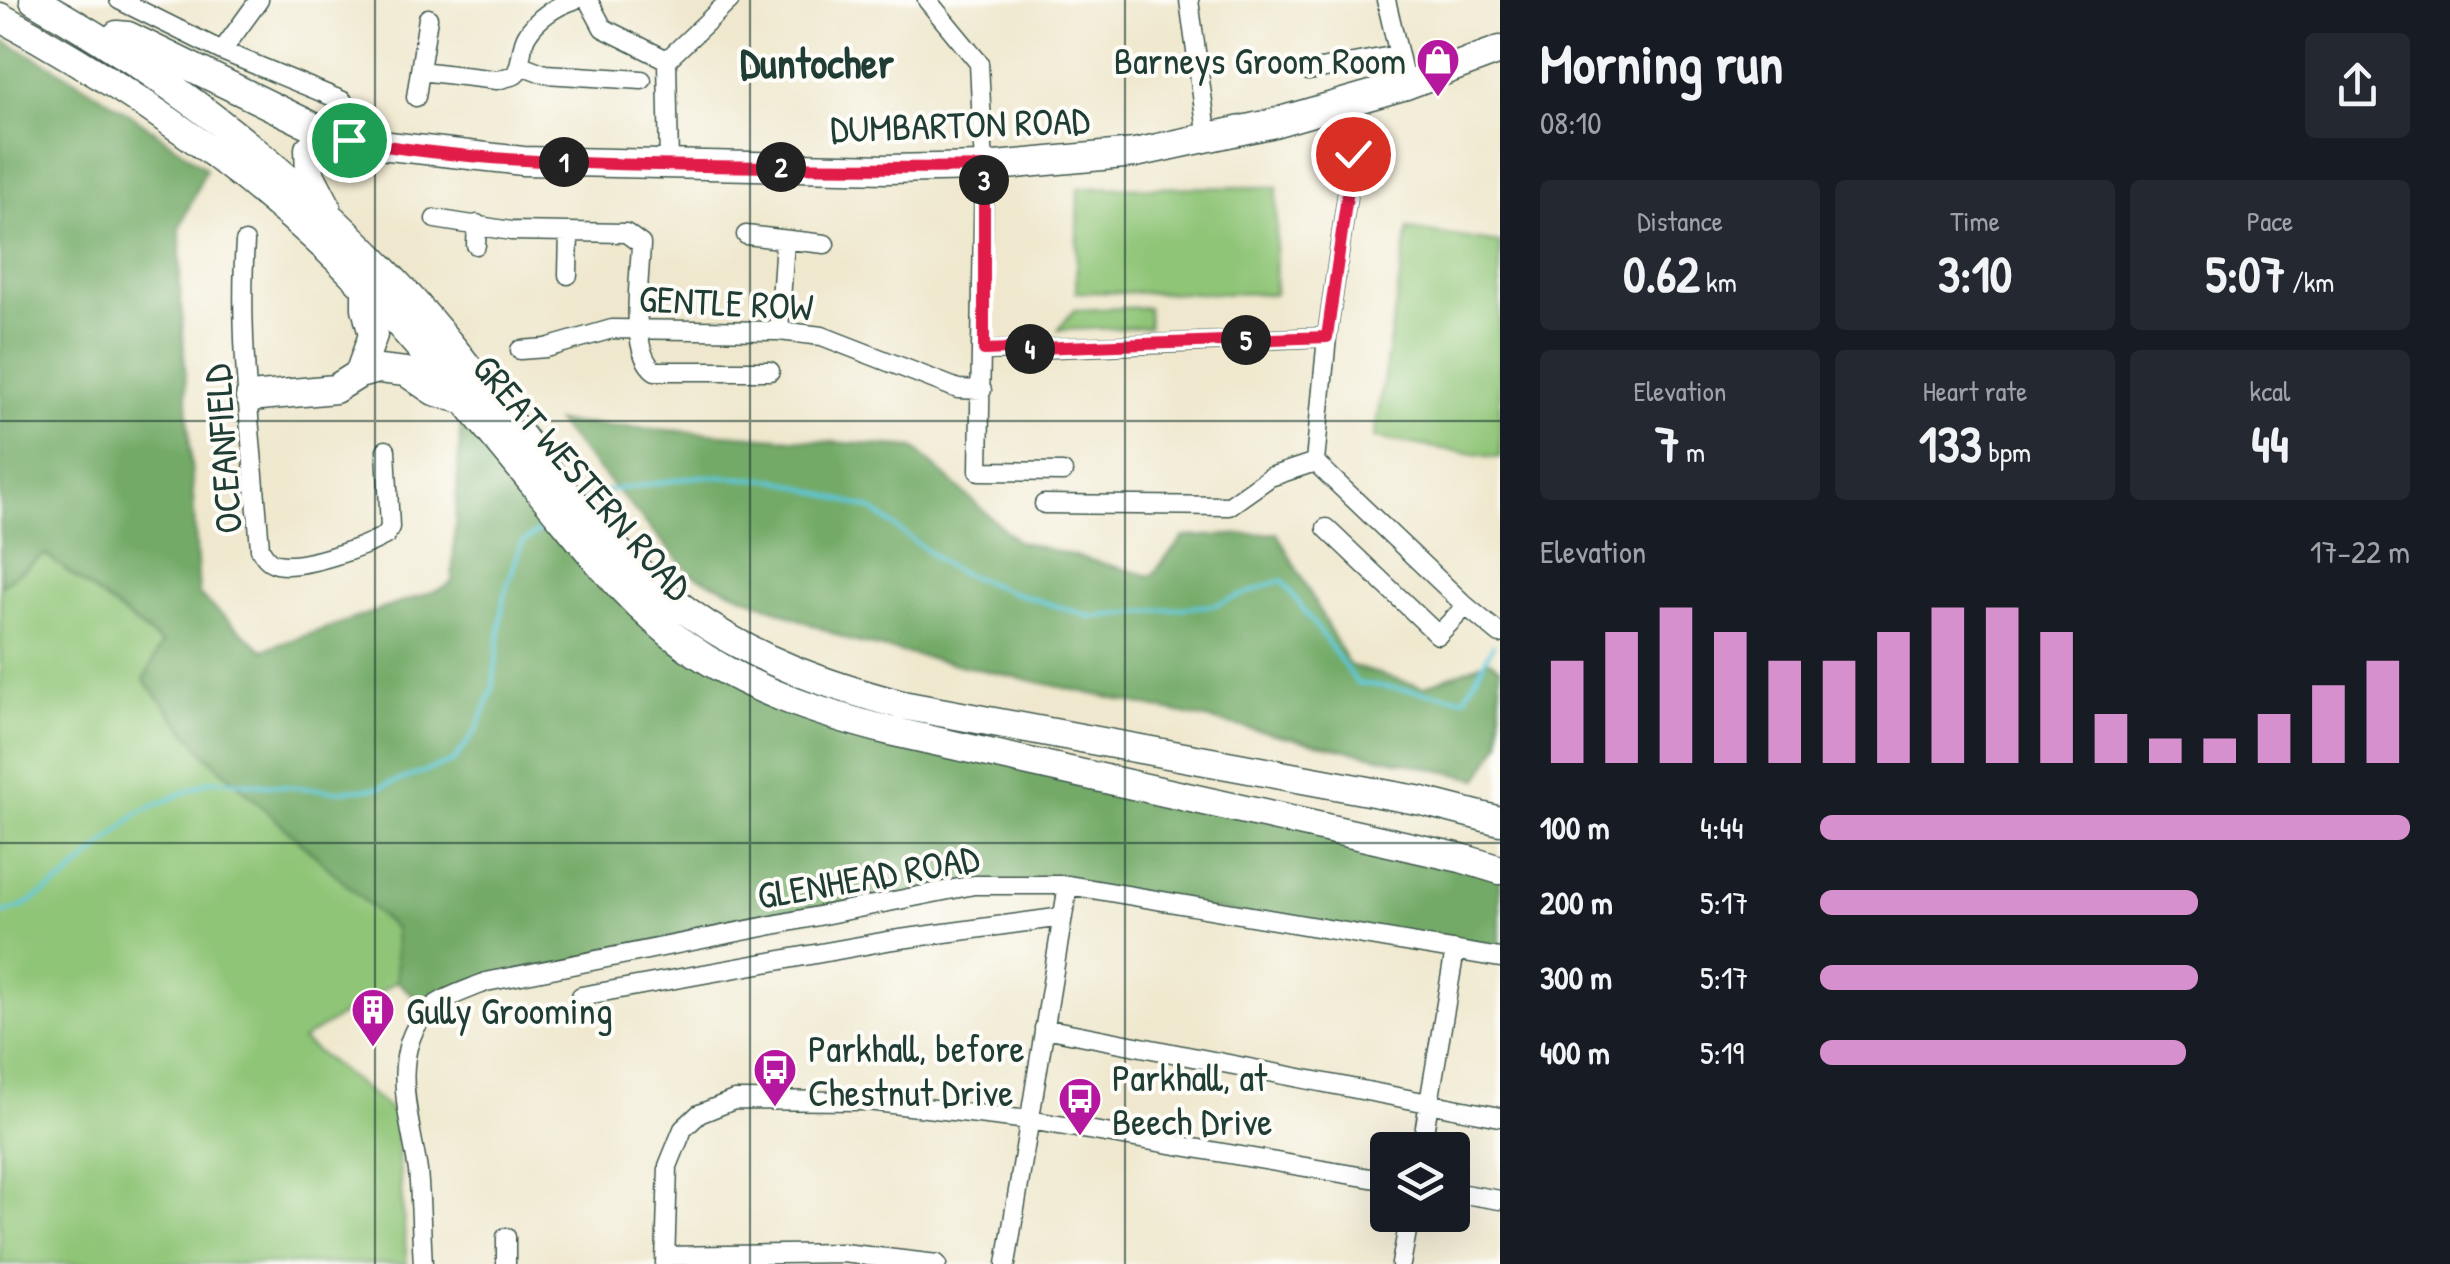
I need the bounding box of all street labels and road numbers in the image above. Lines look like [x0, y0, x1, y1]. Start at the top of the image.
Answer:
street label: DUMBARTON ROAD [829, 93, 1091, 155]
street label: GENTLE ROW [638, 271, 814, 333]
street label: GREAT WESTERN ROAD [461, 343, 705, 611]
street label: OCEANFIELD [190, 363, 254, 535]
street label: GLENHEAD ROAD [753, 831, 983, 921]

